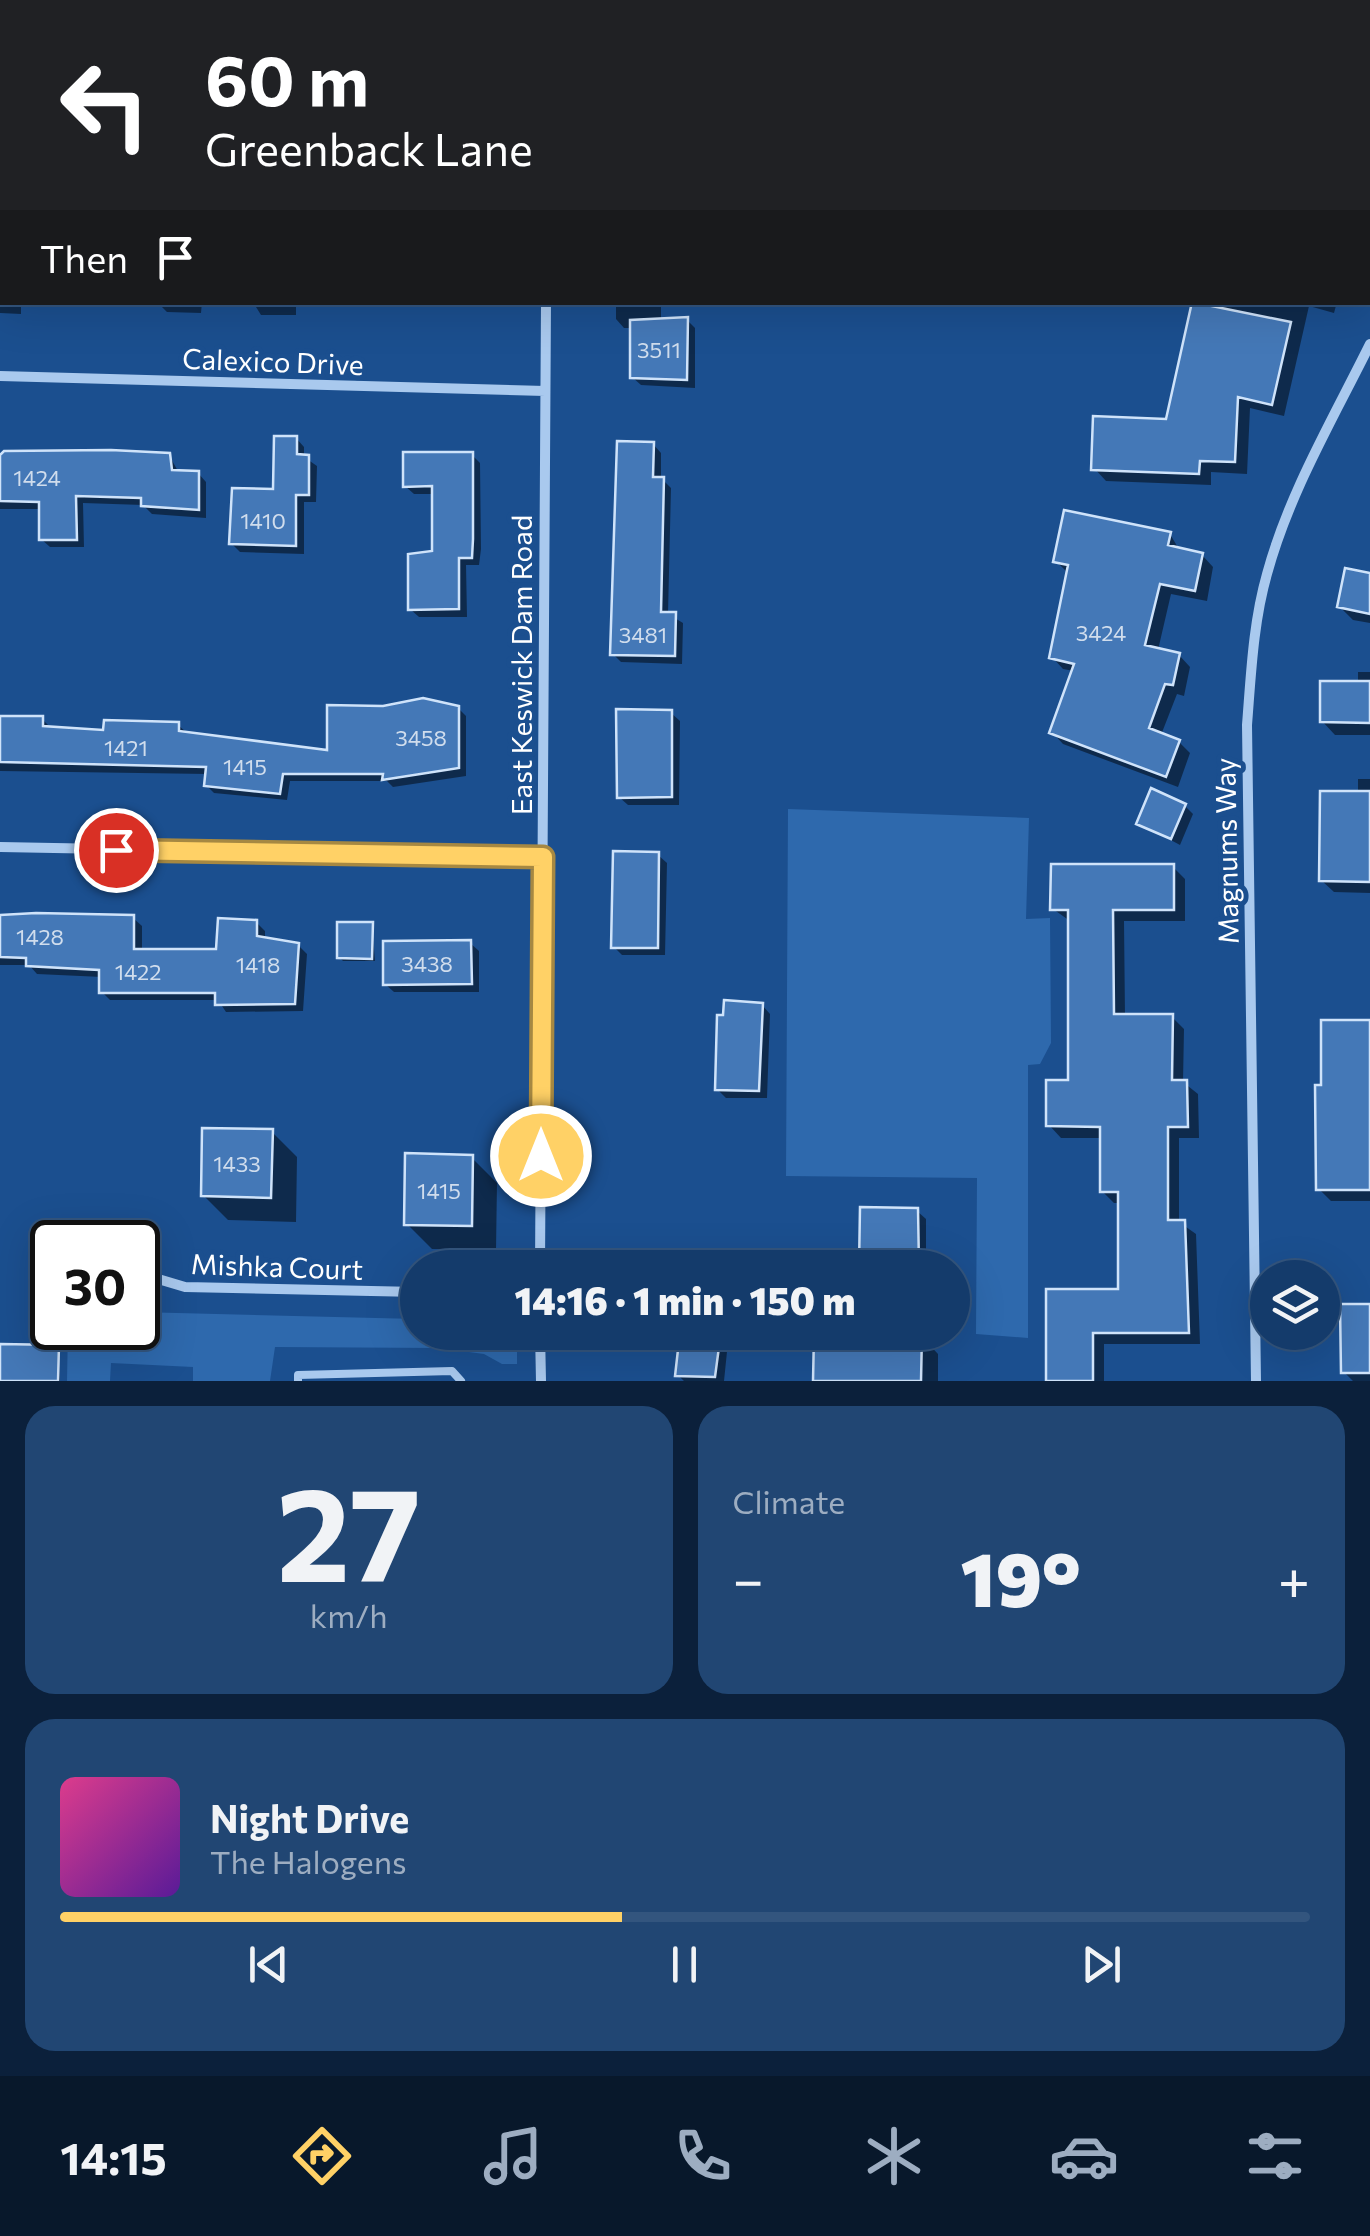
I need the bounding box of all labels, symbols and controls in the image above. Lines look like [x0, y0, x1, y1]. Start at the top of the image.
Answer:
text: 60 m [205, 35, 369, 120]
icon: left [40, 40, 170, 170]
text: Greenback Lane [205, 120, 533, 175]
icon: arrive [148, 230, 203, 285]
text: Then [40, 234, 128, 281]
house number: 3511 [637, 336, 681, 363]
street label: Calexico Drive [182, 341, 364, 381]
house number: 1424 [13, 464, 61, 491]
house number: 1410 [240, 507, 286, 534]
street label: East Keswick Dam Road [504, 515, 538, 815]
house number: 3424 [1076, 619, 1126, 646]
house number: 3481 [619, 621, 667, 648]
house number: 3458 [395, 724, 447, 751]
house number: 1421 [104, 734, 148, 761]
house number: 1415 [223, 753, 267, 780]
street label: Magnums Way [1207, 757, 1245, 945]
pin [74, 808, 159, 893]
icon: arrive [89, 823, 144, 878]
house number: 1428 [16, 923, 64, 950]
house number: 3438 [401, 950, 453, 977]
house number: 1418 [236, 951, 280, 978]
house number: 1422 [115, 958, 161, 985]
position arrow [489, 1104, 593, 1208]
house number: 1433 [213, 1150, 261, 1177]
house number: 1415 [417, 1177, 461, 1204]
speed limit sign: 30 [30, 1220, 160, 1350]
street label: Mishka Court [190, 1246, 364, 1286]
map controls [1250, 1260, 1340, 1350]
button: layers [1250, 1260, 1340, 1350]
text: 14:16 · 1 min · 150 m [515, 1276, 855, 1323]
text: 27 [276, 1450, 421, 1609]
text: Climate [733, 1481, 845, 1521]
text: 19° [960, 1531, 1081, 1622]
text: − [733, 1544, 764, 1611]
text: + [1278, 1544, 1310, 1611]
text: km/h [310, 1595, 388, 1635]
text: Night Drive [210, 1794, 409, 1841]
text: The Halogens [210, 1841, 407, 1881]
icon: previous [241, 1937, 296, 1992]
icon: pause [657, 1937, 712, 1992]
icon: next [1074, 1937, 1129, 1992]
icon: directions [287, 2121, 357, 2191]
icon: music [478, 2121, 548, 2191]
icon: phone [668, 2121, 738, 2191]
icon: climate [859, 2121, 929, 2191]
icon: car [1049, 2121, 1119, 2191]
icon: filters [1240, 2121, 1310, 2191]
text: 14:15 [60, 2129, 167, 2184]

